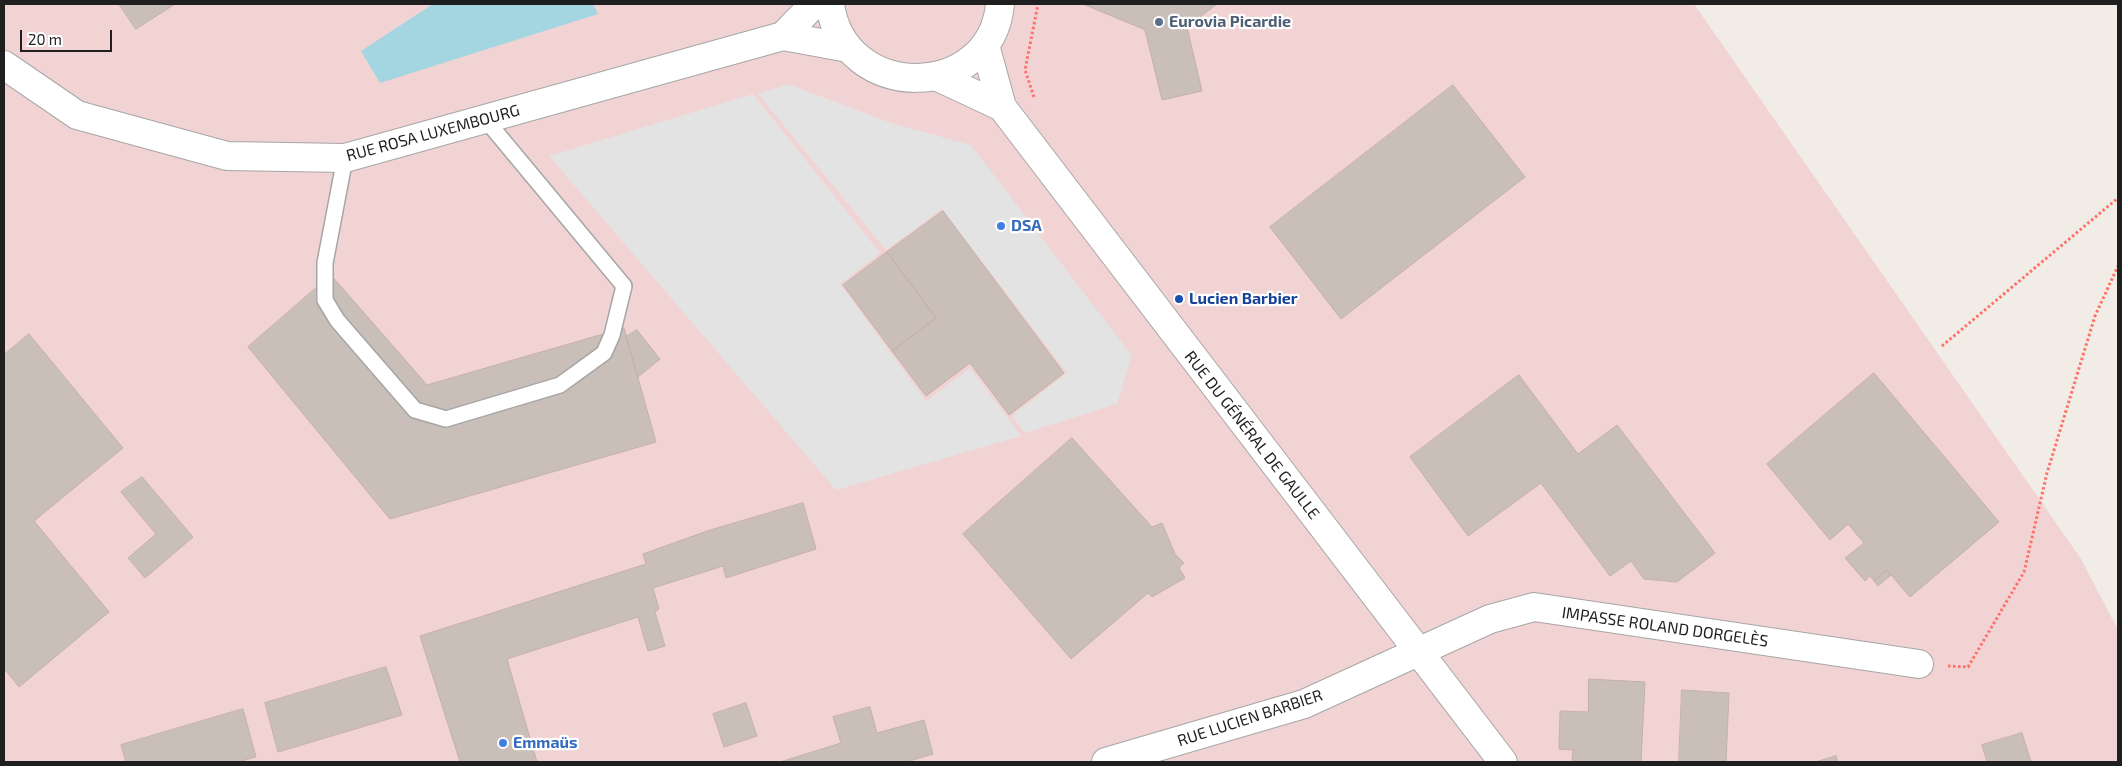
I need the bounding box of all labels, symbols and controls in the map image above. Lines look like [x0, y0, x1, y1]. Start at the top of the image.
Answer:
place label: Eurovia Picardie [1169, 12, 1291, 32]
marker: Eurovia Picardie [1153, 16, 1165, 28]
scale bar [22, 20, 115, 52]
text: 20 m [28, 30, 62, 48]
street label: RUE ROSA LUXEMBOURG [344, 101, 522, 165]
place label: DSA [1011, 216, 1042, 236]
marker: DSA [995, 220, 1007, 232]
place label: Lucien Barbier [1189, 289, 1298, 309]
marker: Lucien Barbier [1173, 293, 1185, 305]
street label: RUE DU GÉNÉRAL DE GAULLE [1180, 347, 1324, 523]
street label: IMPASSE ROLAND DORGELÈS [1561, 603, 1769, 651]
street label: RUE LUCIEN BARBIER [1175, 685, 1325, 751]
place label: Emmaüs [513, 733, 578, 753]
marker: Emmaüs [497, 737, 509, 749]

